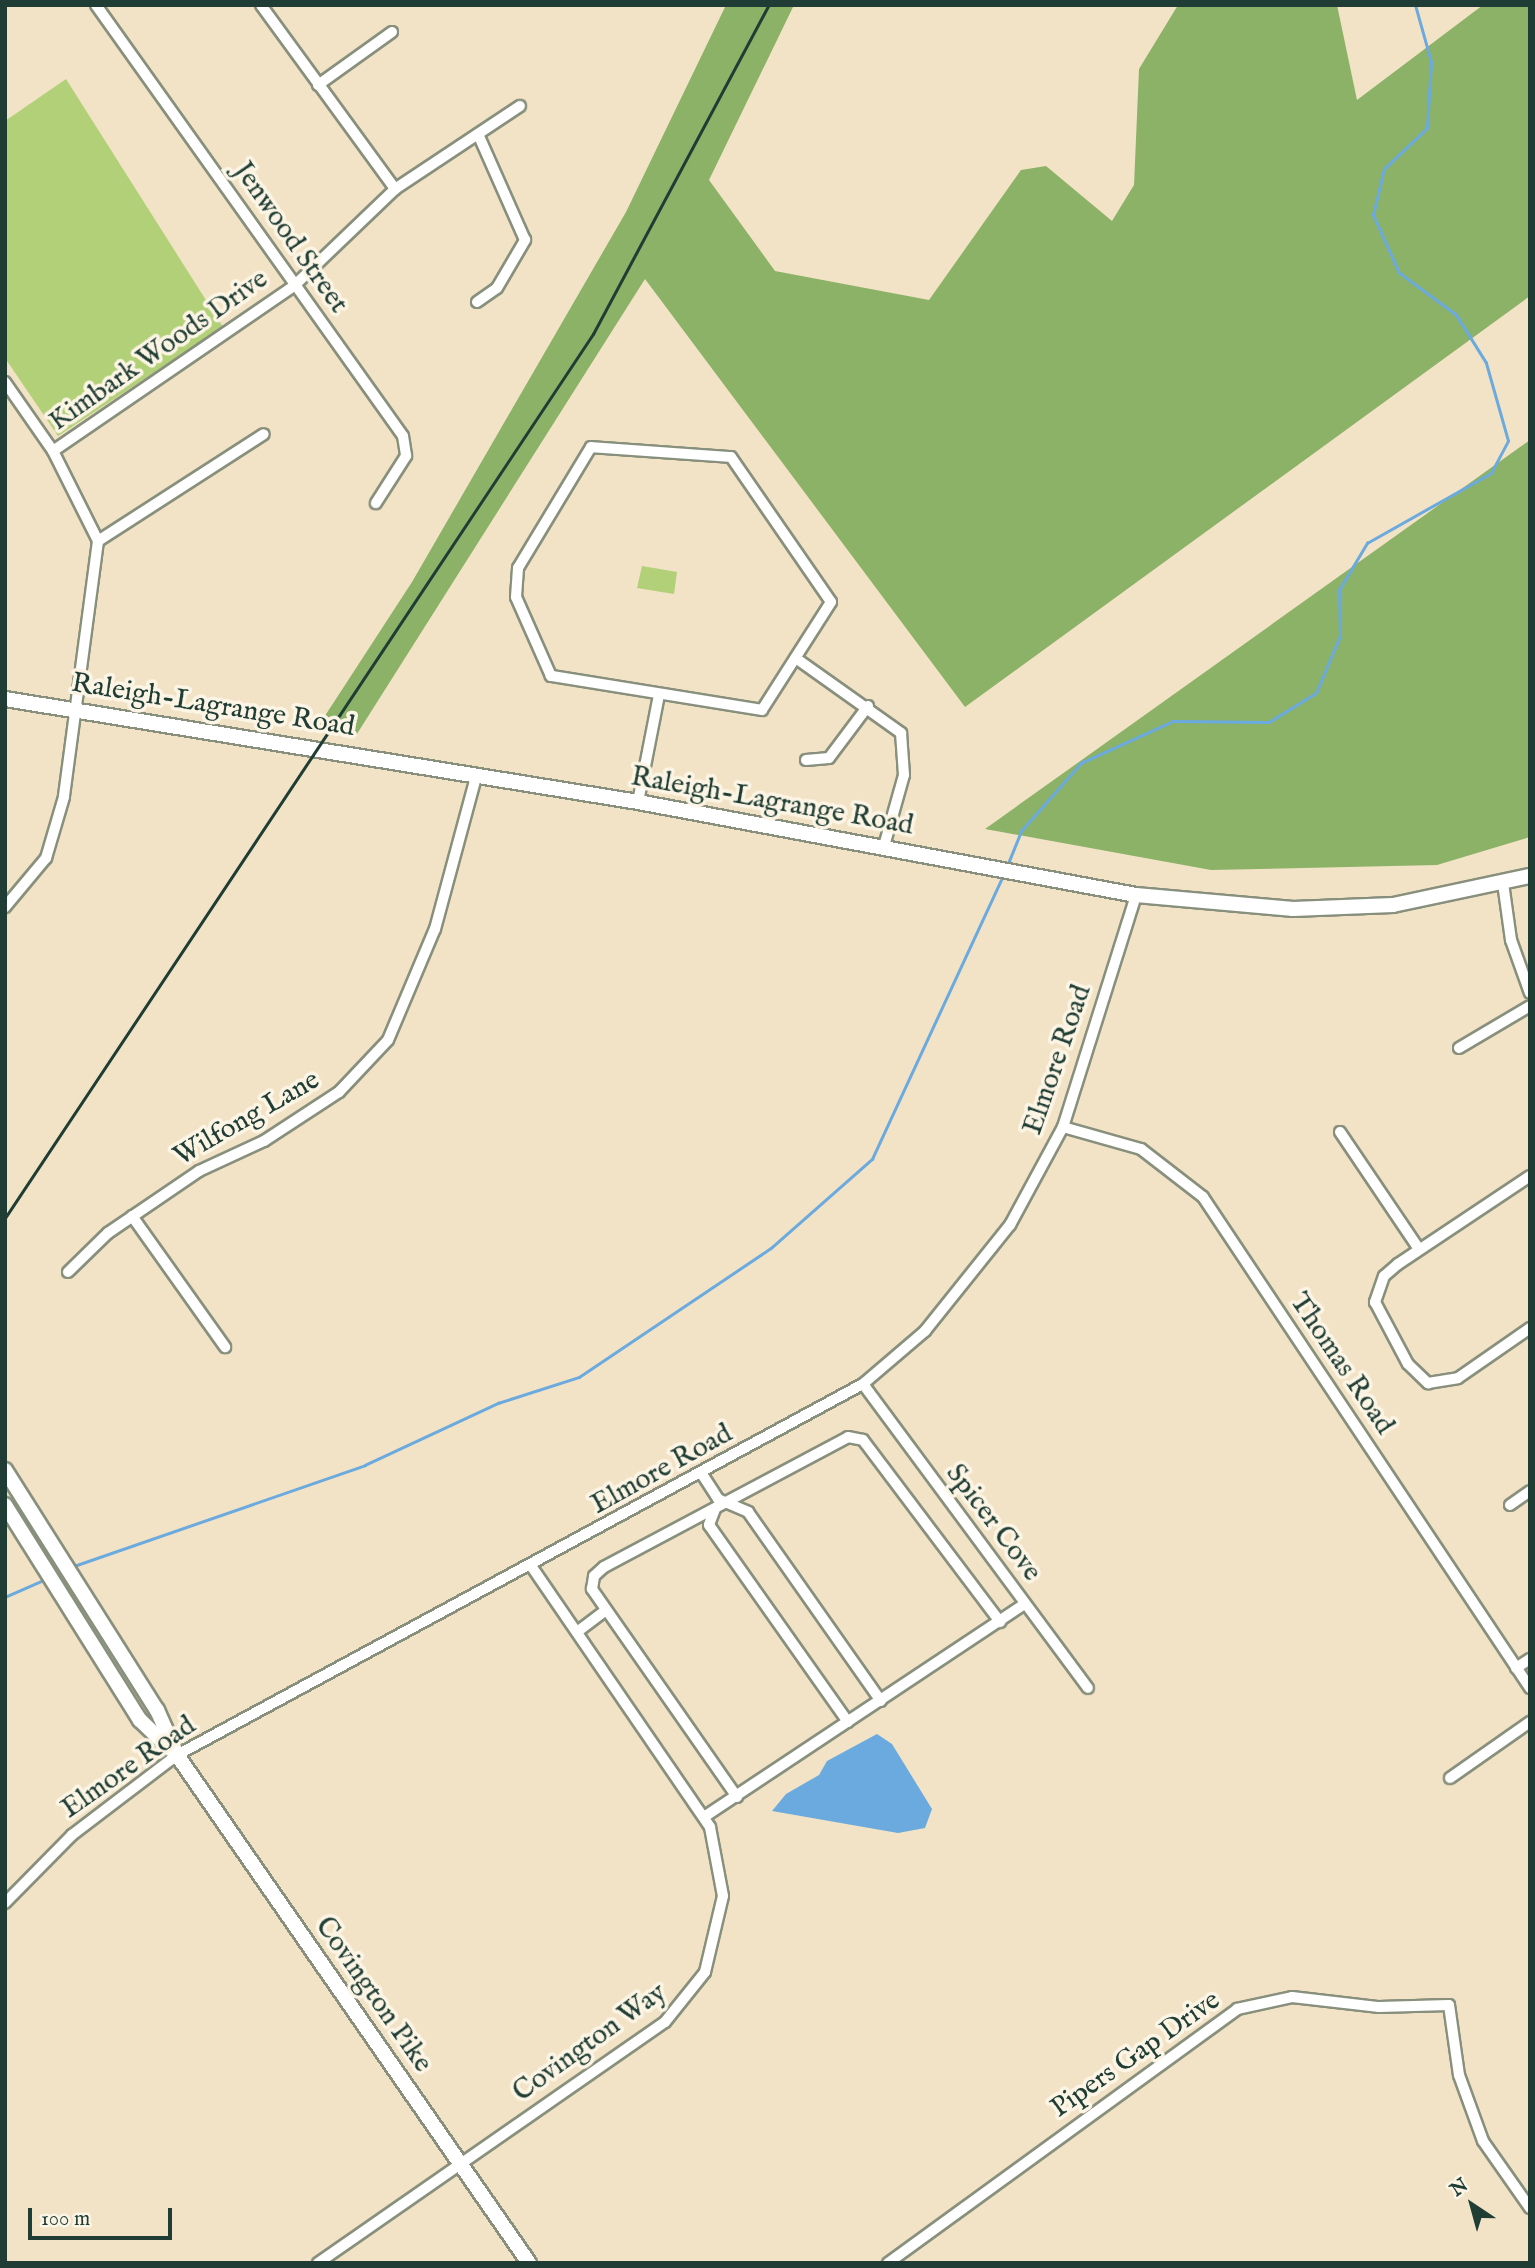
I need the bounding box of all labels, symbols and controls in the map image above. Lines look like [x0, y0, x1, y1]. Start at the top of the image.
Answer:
street label: Jenwood Street [225, 156, 355, 320]
street label: Kimbark Woods Drive [43, 263, 275, 439]
street label: Raleigh-Lagrange Road [69, 667, 357, 745]
street label: Raleigh-Lagrange Road [628, 761, 916, 843]
street label: Elmore Road [1017, 981, 1099, 1139]
street label: Wilfong Lane [168, 1064, 326, 1174]
street label: Thomas Road [1281, 1287, 1401, 1441]
street label: Elmore Road [586, 1417, 738, 1523]
street label: Spicer Cove [938, 1458, 1048, 1588]
street label: Elmore Road [55, 1709, 203, 1827]
street label: Covington Pike [307, 1911, 439, 2079]
street label: Covington Way [507, 1976, 673, 2110]
street label: Pipers Gap Drive [1045, 1984, 1227, 2126]
north arrow [1437, 2170, 1507, 2240]
text: N [1446, 2173, 1473, 2203]
scale bar [32, 2194, 175, 2238]
text: 100 m [41, 2206, 90, 2233]

